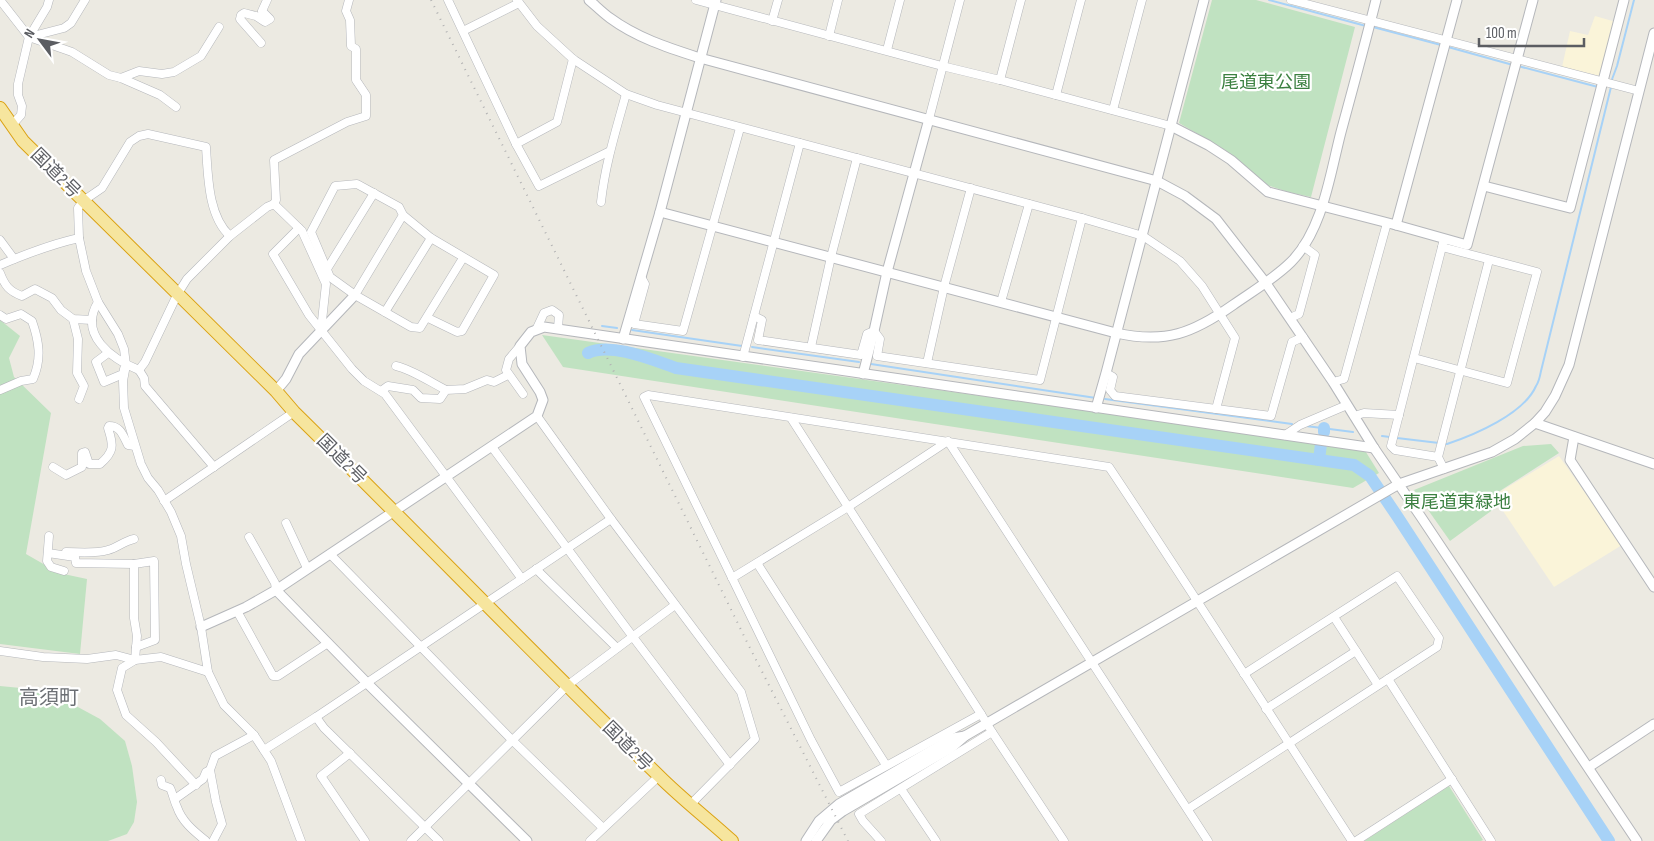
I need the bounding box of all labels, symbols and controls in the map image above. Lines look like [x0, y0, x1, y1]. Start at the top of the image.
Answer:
north arrow [15, 15, 65, 65]
scale bar [1479, 15, 1584, 47]
text: 100 m [1486, 24, 1517, 43]
text: N [20, 26, 39, 41]
park label: 尾道東公園 [1221, 72, 1311, 93]
street label: 国道2号 [27, 144, 85, 202]
street label: 国道2号 [313, 430, 371, 488]
park label: 東尾道東緑地 [1403, 492, 1511, 513]
district label: 高須町 [19, 686, 79, 710]
street label: 国道2号 [599, 717, 657, 775]

